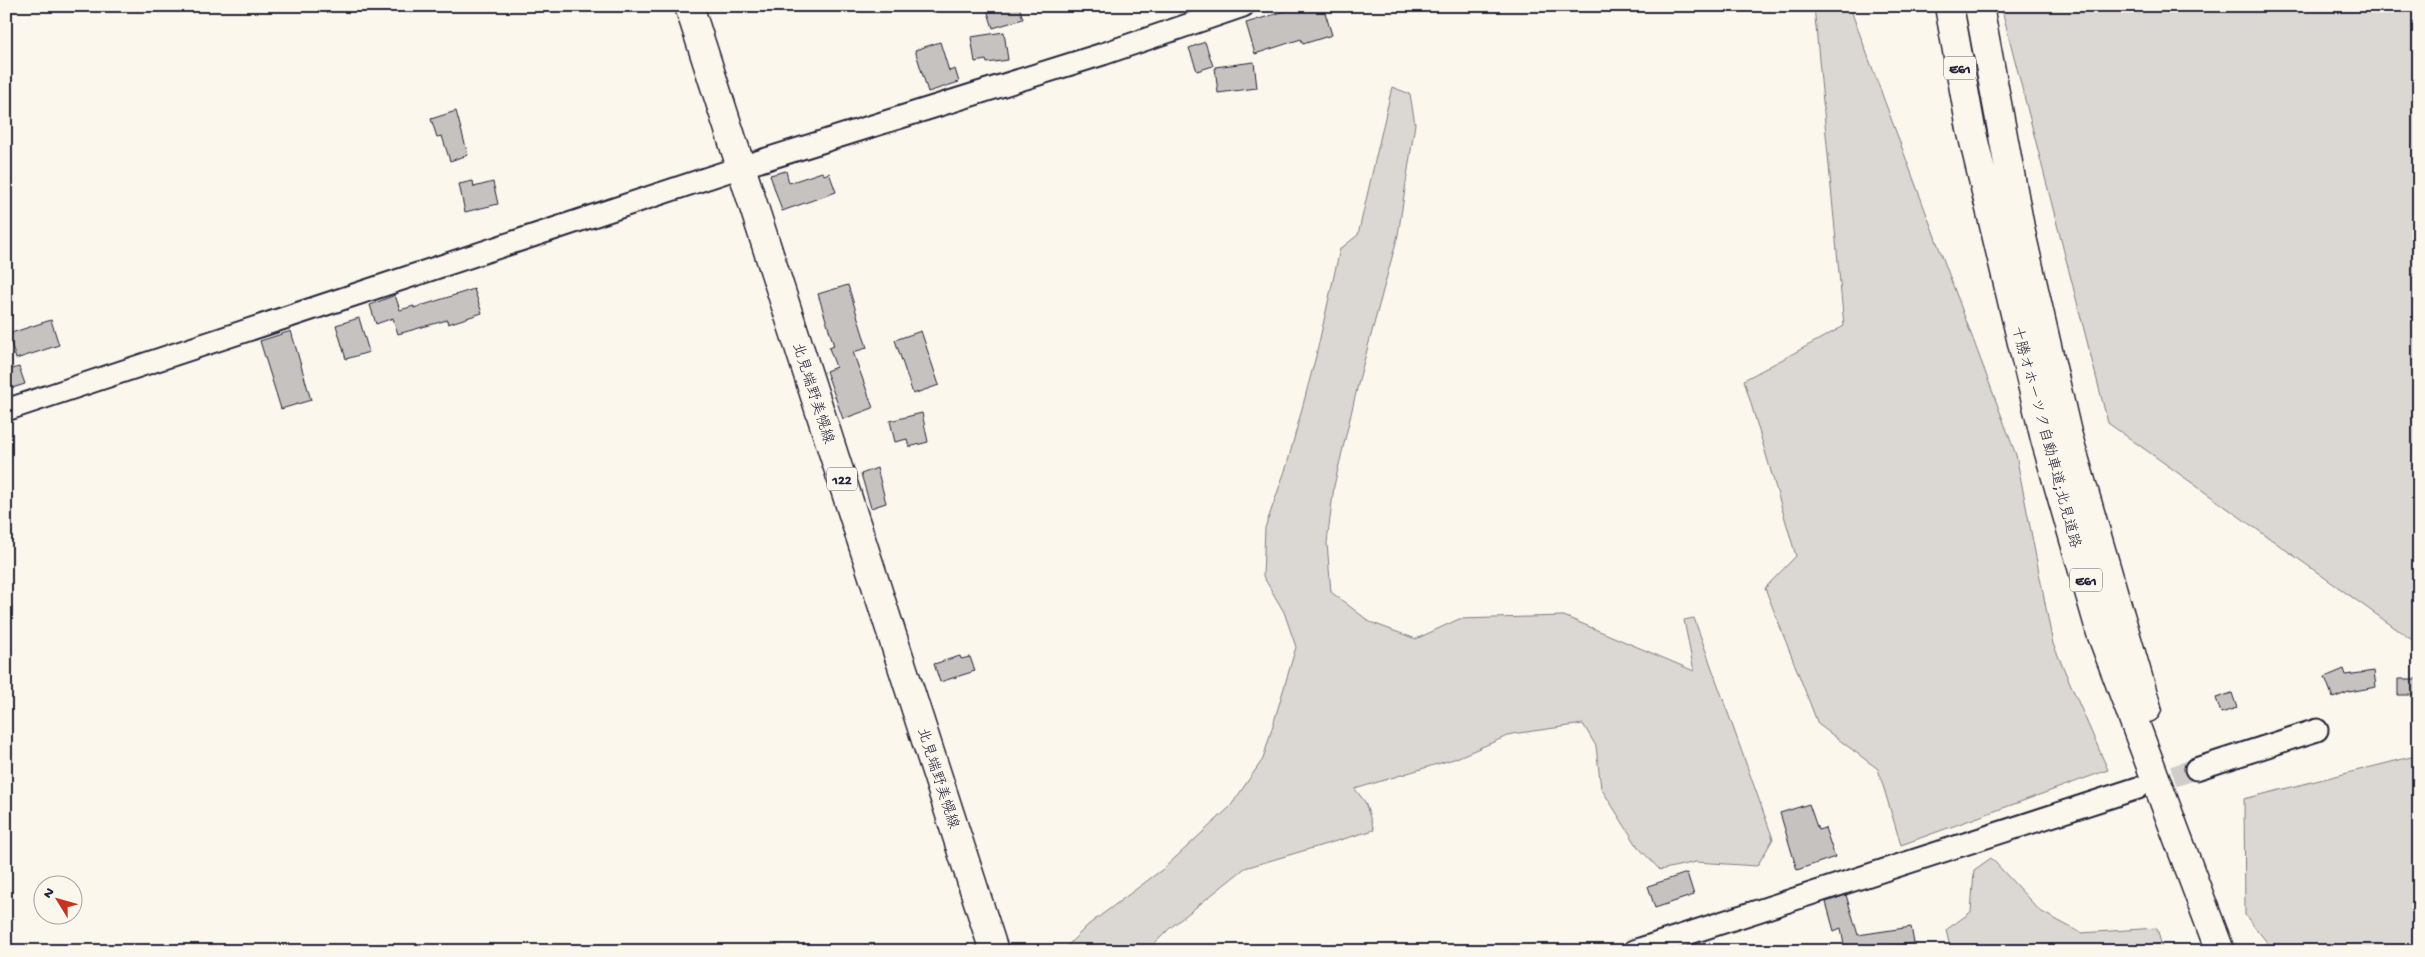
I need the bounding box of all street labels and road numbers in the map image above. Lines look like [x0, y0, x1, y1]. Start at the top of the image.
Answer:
road number: E61 [1944, 56, 1976, 80]
street label: 十勝オホーツク自動車道;北見道路 [2007, 324, 2084, 551]
street label: 北見端野美幌線 [787, 341, 838, 446]
road number: 122 [827, 468, 857, 490]
road number: E61 [2070, 568, 2102, 592]
street label: 北見端野美幌線 [912, 726, 963, 831]

